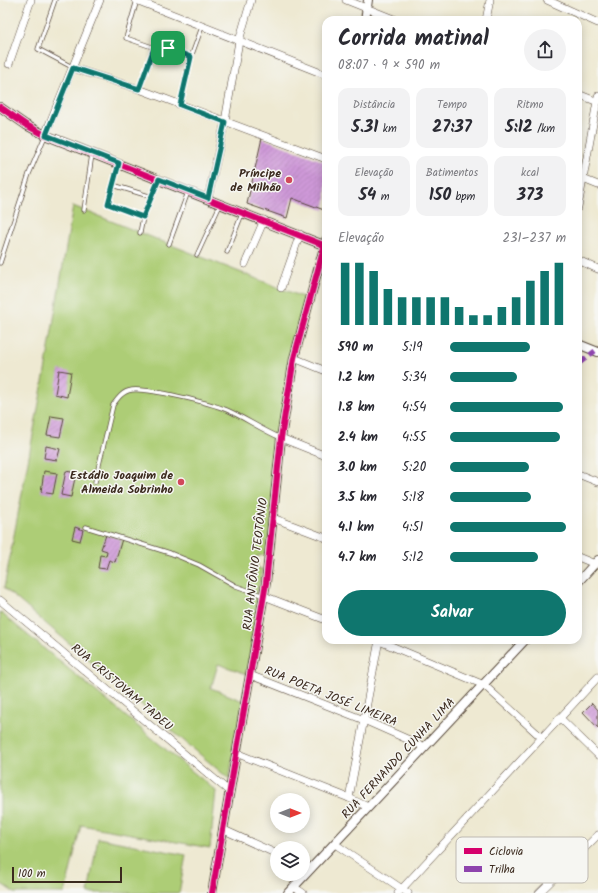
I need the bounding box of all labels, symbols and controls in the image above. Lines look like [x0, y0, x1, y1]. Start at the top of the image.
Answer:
text: Corrida matinal [338, 22, 489, 57]
button: share [524, 29, 566, 71]
pin [151, 31, 185, 65]
icon: arrive [157, 37, 179, 59]
text: 08:07 · 9 × 590 m [338, 55, 440, 76]
text: Distância [353, 96, 395, 114]
text: Tempo [437, 96, 467, 114]
text: Ritmo [516, 96, 544, 114]
text: 5.31 [351, 114, 378, 141]
text: 27:37 [432, 114, 472, 141]
text: 5:12 [505, 114, 533, 141]
text: km [378, 120, 397, 138]
text: /km [533, 120, 555, 138]
place label: Príncipe de Milhão [230, 164, 282, 197]
text: Elevação [355, 164, 393, 182]
text: Batimentos [426, 164, 478, 182]
text: kcal [521, 164, 539, 182]
marker: Príncipe de Milhão [284, 175, 294, 185]
text: 54 [358, 182, 376, 209]
text: 150 [429, 182, 451, 209]
text: 373 [517, 182, 543, 209]
text: m [376, 188, 390, 206]
text: bpm [451, 188, 475, 206]
text: Elevação [338, 228, 384, 249]
text: 231–237 m [502, 228, 566, 249]
text: 590 m [338, 337, 373, 358]
text: 5:19 [402, 337, 423, 358]
text: 1.2 km [338, 367, 375, 388]
text: 5:34 [402, 367, 427, 388]
text: 1.8 km [338, 397, 375, 418]
text: 4:54 [402, 397, 427, 418]
text: 2.4 km [338, 427, 378, 448]
text: 4:55 [402, 427, 426, 448]
text: 3.0 km [338, 457, 377, 478]
text: 5:20 [402, 457, 426, 478]
place label: Estádio Joaquim de Almeida Sobrinho [70, 466, 174, 499]
marker: Estádio Joaquim de Almeida Sobrinho [176, 477, 186, 487]
text: 3.5 km [338, 487, 377, 508]
text: 5:18 [402, 487, 424, 508]
street label: RUA ANTÔNIO TEOTÔNIO [238, 496, 273, 631]
text: 4.1 km [338, 517, 374, 538]
text: 4:51 [402, 517, 423, 538]
text: 4.7 km [338, 547, 376, 568]
text: 5:12 [402, 547, 424, 568]
button: Salvar [338, 590, 566, 636]
street label: RUA CRISTOVAM TADEU [67, 639, 177, 736]
street label: RUA POETA JOSÉ LIMEIRA [262, 661, 400, 732]
street label: RUA FERNANDO CUNHA LIMA [337, 693, 460, 823]
north arrow [270, 793, 310, 833]
map controls [270, 793, 310, 881]
legend [456, 837, 588, 883]
button: layers [270, 841, 310, 881]
text: Ciclovia [489, 843, 523, 861]
text: Trilha [489, 861, 515, 879]
scale bar [12, 865, 122, 884]
text: 100 m [18, 865, 46, 883]

